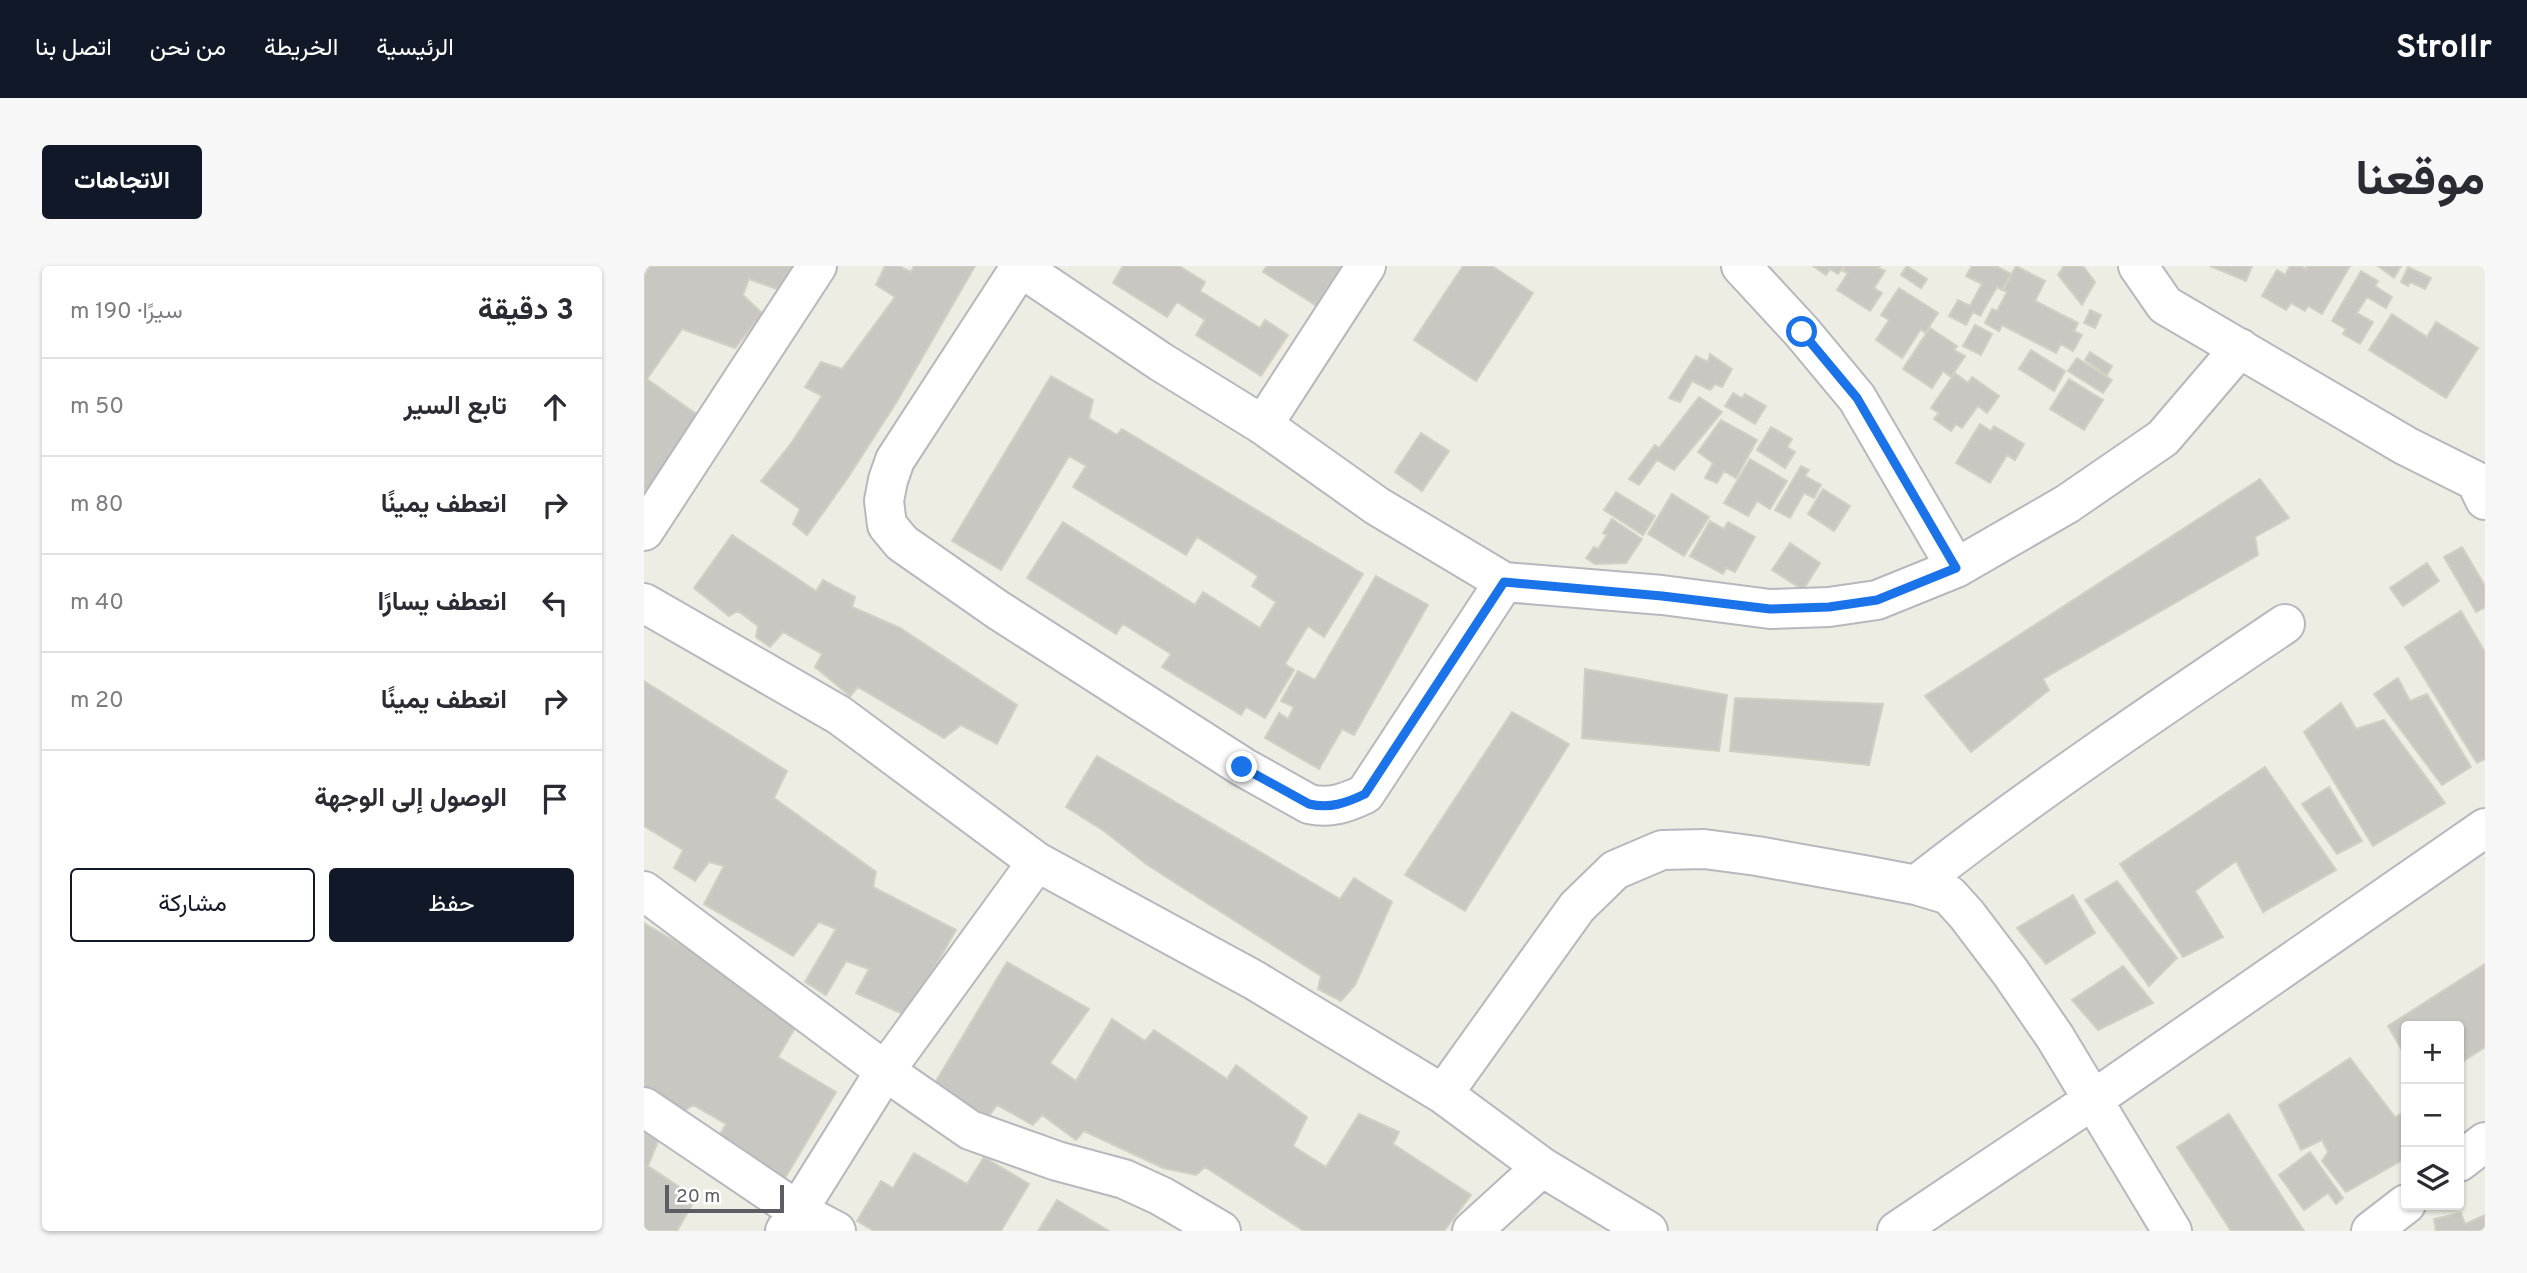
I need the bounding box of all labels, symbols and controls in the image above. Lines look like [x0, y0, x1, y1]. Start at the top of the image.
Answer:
text: Strollr [2396, 28, 2492, 70]
text: اتصل بنا [35, 34, 112, 64]
text: من نحن [150, 34, 226, 64]
text: الخريطة [264, 34, 338, 64]
text: الرئيسية [376, 34, 454, 64]
button: الاتجاهات [42, 145, 202, 219]
text: موقعنا [2355, 151, 2485, 213]
text: 3 دقيقة [478, 293, 574, 330]
text: سيرًا · 190 m [70, 298, 183, 327]
route start [1786, 316, 1817, 347]
icon: ahead [536, 388, 574, 426]
text: تابع السير [404, 391, 507, 424]
text: 50 m [70, 393, 124, 422]
icon: right [536, 486, 574, 524]
text: انعطف يمينًا [381, 489, 507, 522]
text: 80 m [70, 491, 123, 520]
icon: left [536, 584, 574, 622]
text: انعطف يسارًا [377, 587, 507, 620]
text: 40 m [70, 589, 124, 618]
icon: right [536, 682, 574, 720]
text: انعطف يمينًا [381, 685, 507, 718]
text: 20 m [70, 687, 124, 716]
route end [1226, 751, 1257, 782]
icon: arrive [536, 780, 574, 818]
text: الوصول إلى الوجهة [314, 783, 507, 816]
button: مشاركة [70, 868, 315, 942]
button: حفظ [329, 868, 574, 942]
map controls [2401, 1021, 2464, 1210]
button: + [2401, 1021, 2464, 1084]
button: − [2401, 1084, 2464, 1147]
button: layers [2401, 1147, 2464, 1210]
scale bar [665, 1182, 784, 1214]
text: 20 m [676, 1185, 720, 1209]

